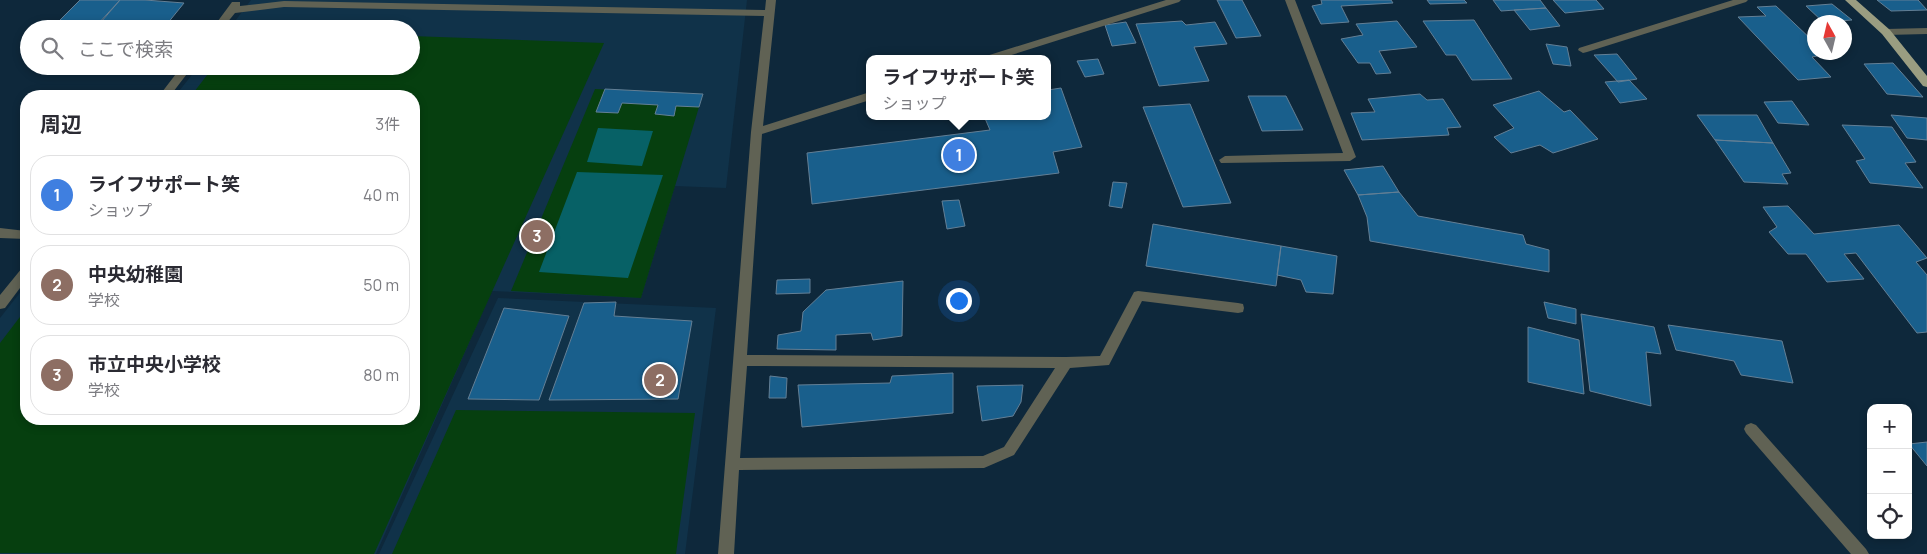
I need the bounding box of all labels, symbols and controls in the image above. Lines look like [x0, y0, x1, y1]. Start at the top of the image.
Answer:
north arrow [1807, 15, 1852, 60]
search box [20, 20, 420, 75]
icon: search [38, 34, 66, 62]
text: ここで検索 [78, 36, 173, 62]
popup [866, 55, 1051, 120]
text: ライフサポート笑 [882, 64, 1035, 90]
text: ショップ [882, 92, 947, 114]
text: 周辺 [40, 110, 82, 138]
text: 3件 [375, 113, 400, 135]
pin: 1 [943, 136, 975, 174]
text: ライフサポート笑 [88, 171, 240, 197]
text: 1 [53, 184, 61, 206]
text: 40 m [363, 184, 399, 206]
text: ショップ [88, 199, 152, 221]
pin: 3 [521, 217, 553, 255]
text: 中央幼稚園 [88, 261, 183, 287]
text: 2 [52, 274, 62, 296]
text: 50 m [363, 274, 399, 296]
your location [946, 288, 972, 314]
text: 学校 [88, 289, 120, 311]
text: 市立中央小学校 [88, 351, 221, 377]
pin: 2 [644, 361, 676, 399]
text: 3 [52, 364, 62, 386]
text: 80 m [363, 364, 399, 386]
text: 学校 [88, 379, 120, 401]
map controls [1867, 404, 1912, 539]
button: + [1867, 404, 1912, 449]
button: − [1867, 449, 1912, 494]
button: locate [1867, 494, 1912, 539]

